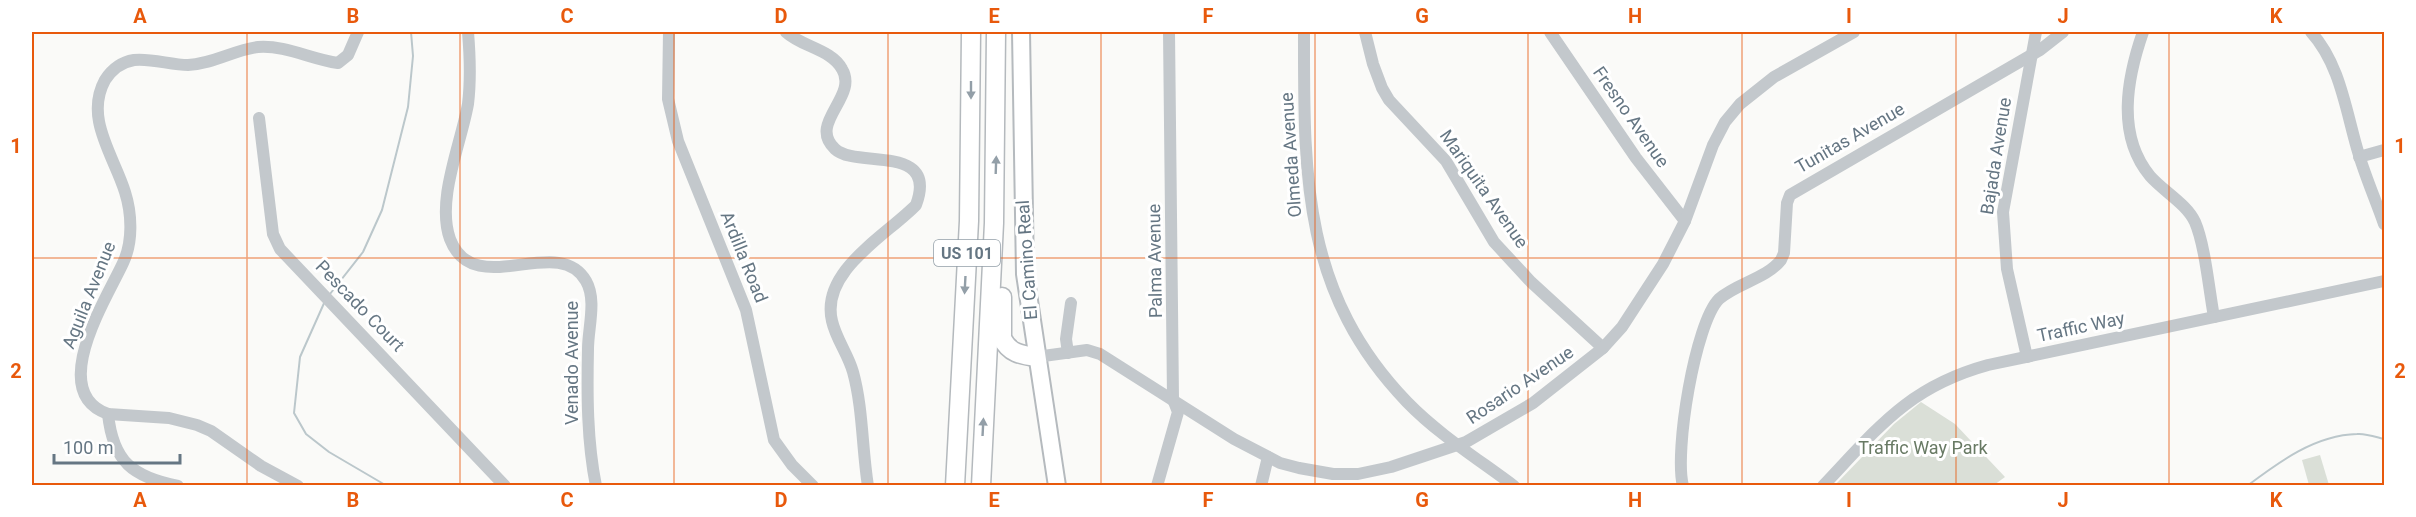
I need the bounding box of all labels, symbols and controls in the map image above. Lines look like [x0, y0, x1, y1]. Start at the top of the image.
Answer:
text: A [133, 4, 147, 28]
text: B [347, 4, 359, 28]
text: C [560, 4, 574, 28]
text: D [775, 4, 788, 28]
text: E [988, 4, 1000, 28]
text: F [1203, 4, 1214, 28]
text: G [1415, 4, 1429, 28]
text: H [1628, 4, 1642, 28]
text: I [1846, 4, 1852, 28]
text: J [2057, 4, 2069, 28]
text: K [2270, 4, 2283, 28]
street label: Fresno Avenue [1589, 62, 1674, 171]
one-way arrow [966, 80, 976, 99]
street label: Olmeda Avenue [1276, 92, 1305, 218]
street label: Bajada Avenue [1976, 96, 2015, 216]
street label: Tunitas Avenue [1791, 98, 1908, 177]
street label: Mariquita Avenue [1436, 126, 1533, 252]
text: 1 [10, 134, 22, 158]
text: 1 [2394, 134, 2406, 158]
one-way arrow [991, 155, 1001, 174]
street label: El Camino Real [1012, 199, 1041, 321]
street label: Palma Avenue [1143, 204, 1166, 318]
street label: Ardilla Road [717, 208, 772, 305]
street label: Aguila Avenue [58, 238, 120, 351]
road number: US 101 [934, 240, 1000, 266]
street label: Pescado Court [312, 256, 409, 356]
one-way arrow [960, 275, 969, 294]
street label: Venado Avenue [561, 301, 582, 425]
street label: Traffic Way [2035, 307, 2127, 346]
street label: Rosario Avenue [1462, 341, 1577, 428]
text: 2 [10, 359, 22, 383]
text: 2 [2394, 359, 2406, 383]
one-way arrow [979, 418, 988, 437]
scale bar [54, 427, 180, 465]
text: 100 m [63, 437, 114, 458]
park label: Traffic Way Park [1858, 437, 1989, 458]
text: A [133, 488, 147, 512]
text: B [347, 488, 359, 512]
text: C [560, 488, 574, 512]
text: D [775, 488, 788, 512]
text: E [988, 488, 1000, 512]
text: F [1203, 488, 1214, 512]
text: G [1415, 488, 1429, 512]
text: H [1628, 488, 1642, 512]
text: I [1846, 488, 1852, 512]
text: J [2057, 488, 2069, 512]
text: K [2270, 488, 2283, 512]

